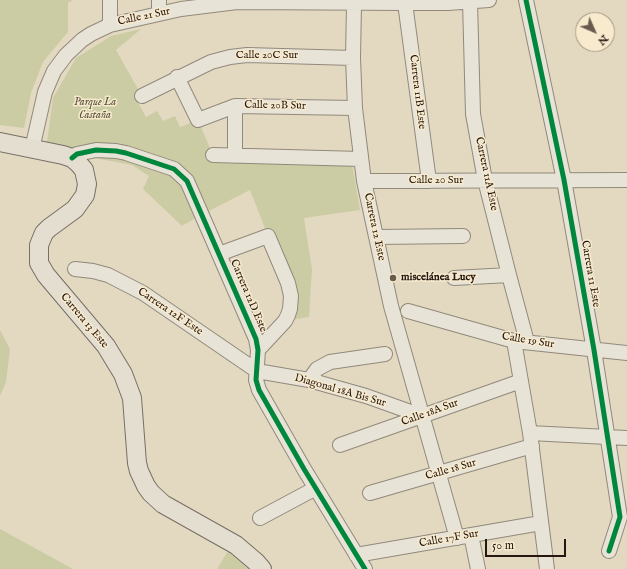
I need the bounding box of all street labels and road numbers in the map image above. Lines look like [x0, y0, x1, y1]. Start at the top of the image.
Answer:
street label: Calle 21 Sur [117, 5, 171, 29]
street label: Calle 20C Sur [236, 49, 298, 63]
street label: Carrera 11B Este [406, 54, 428, 130]
street label: Calle 20B Sur [244, 99, 306, 113]
street label: Carrera 11A Este [472, 136, 500, 212]
street label: Calle 20 Sur [409, 174, 463, 188]
street label: Carrera 12 Este [360, 192, 388, 262]
street label: Carrera 11 Este [578, 239, 602, 309]
street label: Carrera 12D Este [227, 258, 269, 334]
street label: Carrera 12F Este [135, 285, 205, 339]
street label: Carrera 13 Este [57, 291, 111, 351]
street label: Calle 19 Sur [501, 330, 555, 352]
street label: Diagonal 18A Bis Sur [293, 372, 387, 410]
street label: Calle 18A Sur [400, 397, 460, 429]
street label: Calle 18 Sur [424, 456, 478, 484]
street label: Calle 17F Sur [418, 527, 480, 551]

